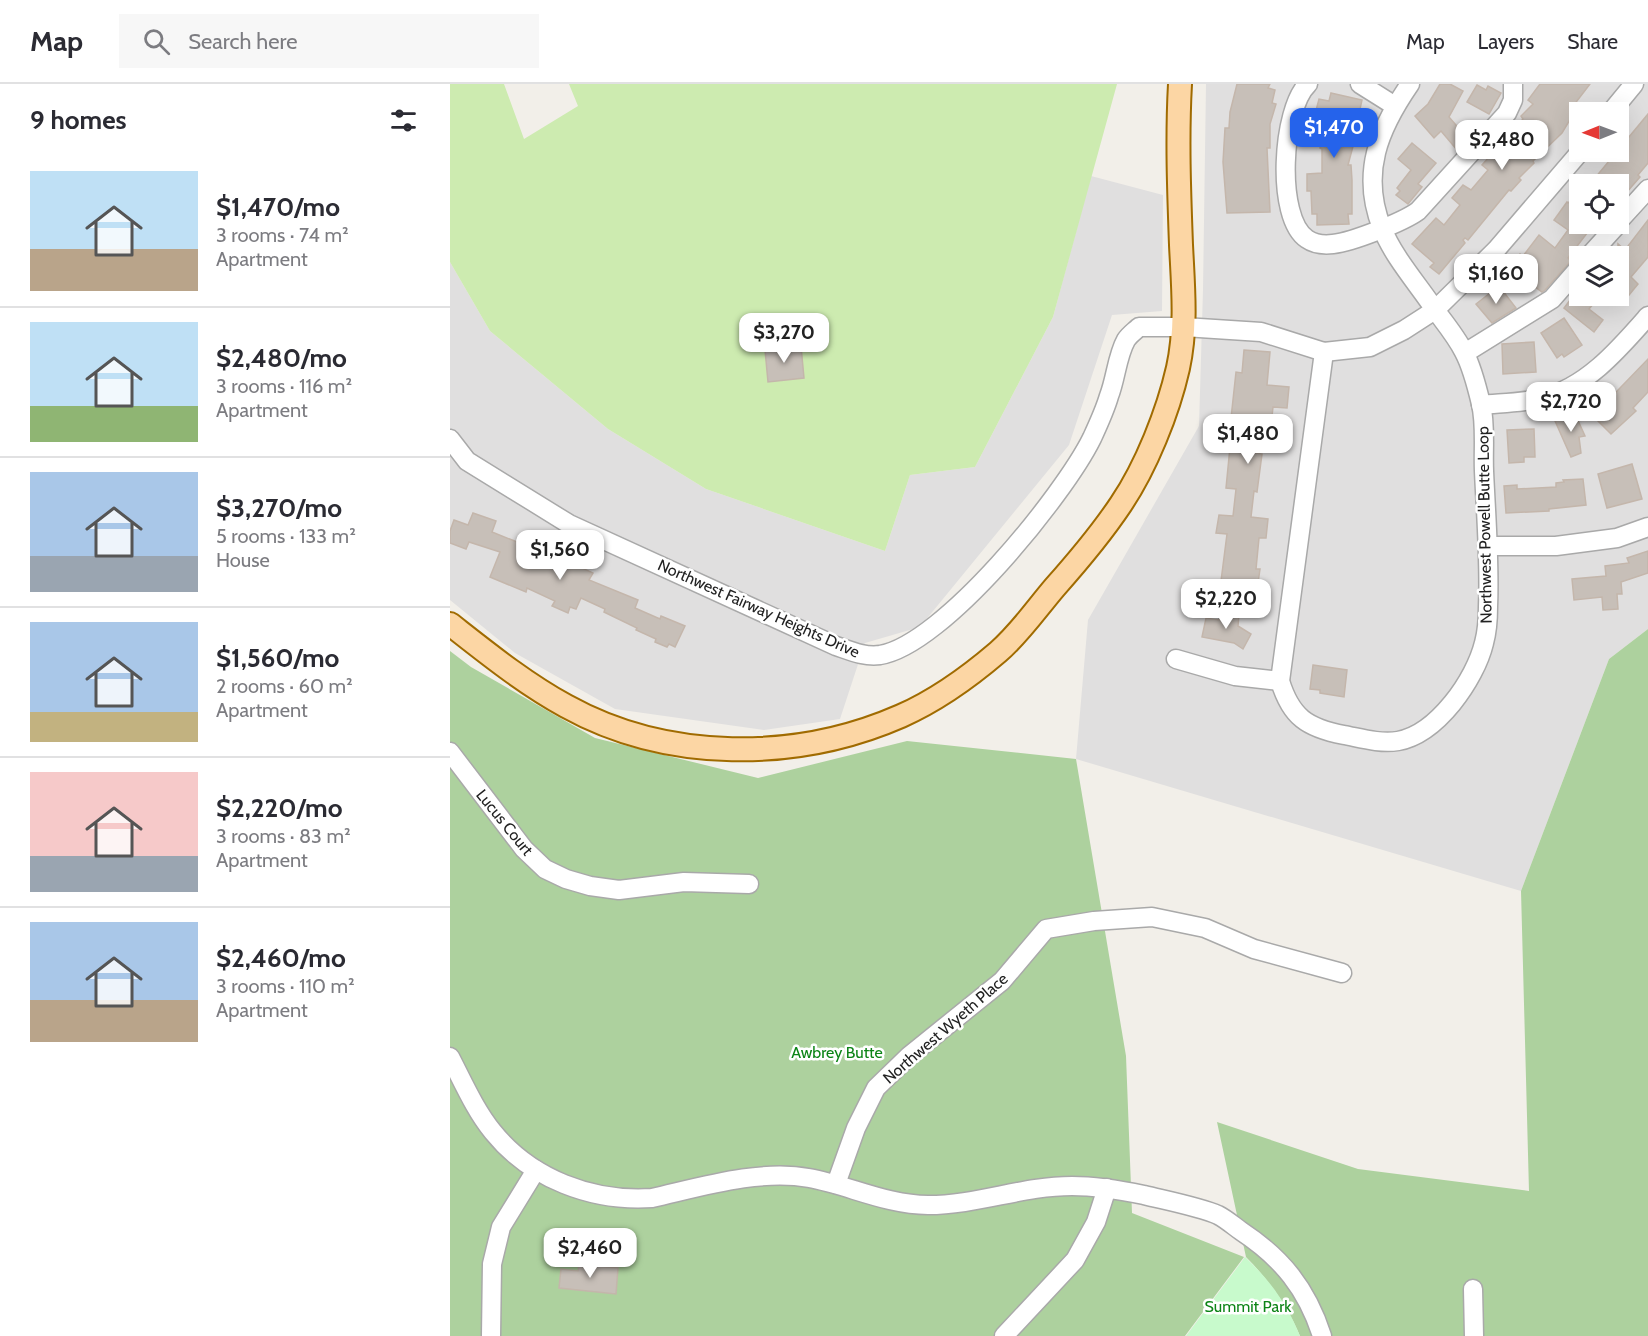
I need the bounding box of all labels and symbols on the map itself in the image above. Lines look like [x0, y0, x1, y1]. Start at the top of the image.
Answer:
north arrow [1569, 102, 1629, 162]
pin: $1,470 [1285, 108, 1383, 159]
pin: $2,480 [1453, 120, 1551, 171]
pin: $1,160 [1447, 254, 1545, 305]
pin: $3,270 [735, 313, 833, 364]
pin: $2,720 [1522, 382, 1620, 433]
pin: $1,480 [1199, 414, 1297, 465]
street label: Northwest Powell Butte Loop [1473, 426, 1496, 624]
pin: $1,560 [511, 530, 609, 581]
street label: Northwest Fairway Heights Drive [655, 555, 863, 662]
pin: $2,220 [1177, 579, 1275, 630]
street label: Lucus Court [472, 785, 537, 860]
street label: Northwest Wyeth Place [879, 969, 1011, 1088]
park label: Awbrey Butte [791, 1043, 883, 1062]
pin: $2,460 [541, 1228, 639, 1279]
park label: Summit Park [1205, 1297, 1292, 1316]

